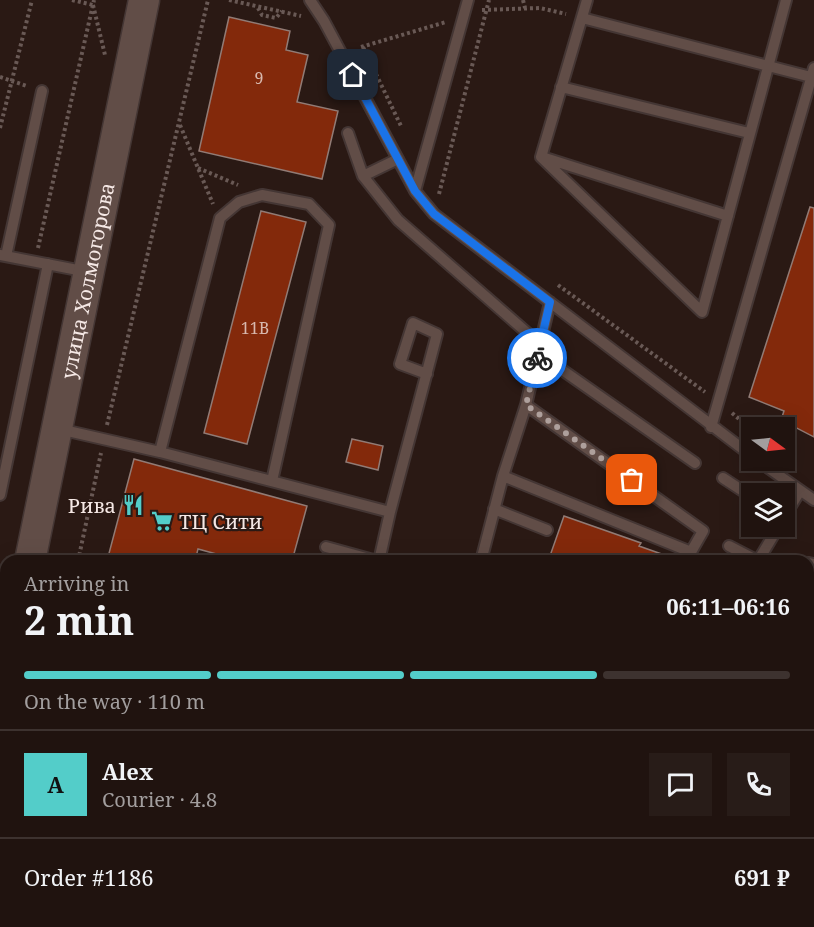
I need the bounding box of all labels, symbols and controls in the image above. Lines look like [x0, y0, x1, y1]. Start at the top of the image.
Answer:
pin [327, 49, 378, 100]
icon: home [336, 58, 369, 91]
house number: 9 [255, 67, 263, 89]
street label: улица Холмогорова [54, 180, 120, 381]
house number: 11В [241, 317, 269, 339]
courier [507, 328, 567, 388]
icon: bike [521, 342, 554, 375]
north arrow [741, 417, 795, 471]
map controls [741, 417, 795, 537]
pin [606, 454, 657, 505]
icon: bag [615, 463, 648, 496]
button: layers [741, 483, 795, 537]
place label: Рива [68, 492, 116, 519]
restaurant icon: Рива [121, 493, 145, 517]
place label: ТЦ Сити [179, 508, 262, 535]
supermarket icon: ТЦ Сити [150, 509, 174, 533]
text: Arriving in [24, 570, 129, 597]
text: 06:11–06:16 [666, 591, 790, 621]
text: 2 min [24, 593, 134, 646]
text: On the way · 110 m [24, 688, 205, 715]
button: chat [649, 753, 712, 816]
button: phone [727, 753, 790, 816]
text: Alex [102, 756, 153, 786]
text: A [47, 769, 64, 799]
text: Courier · 4.8 [102, 786, 217, 813]
text: Order #1186 [24, 862, 154, 892]
text: 691 ₽ [734, 862, 790, 892]

